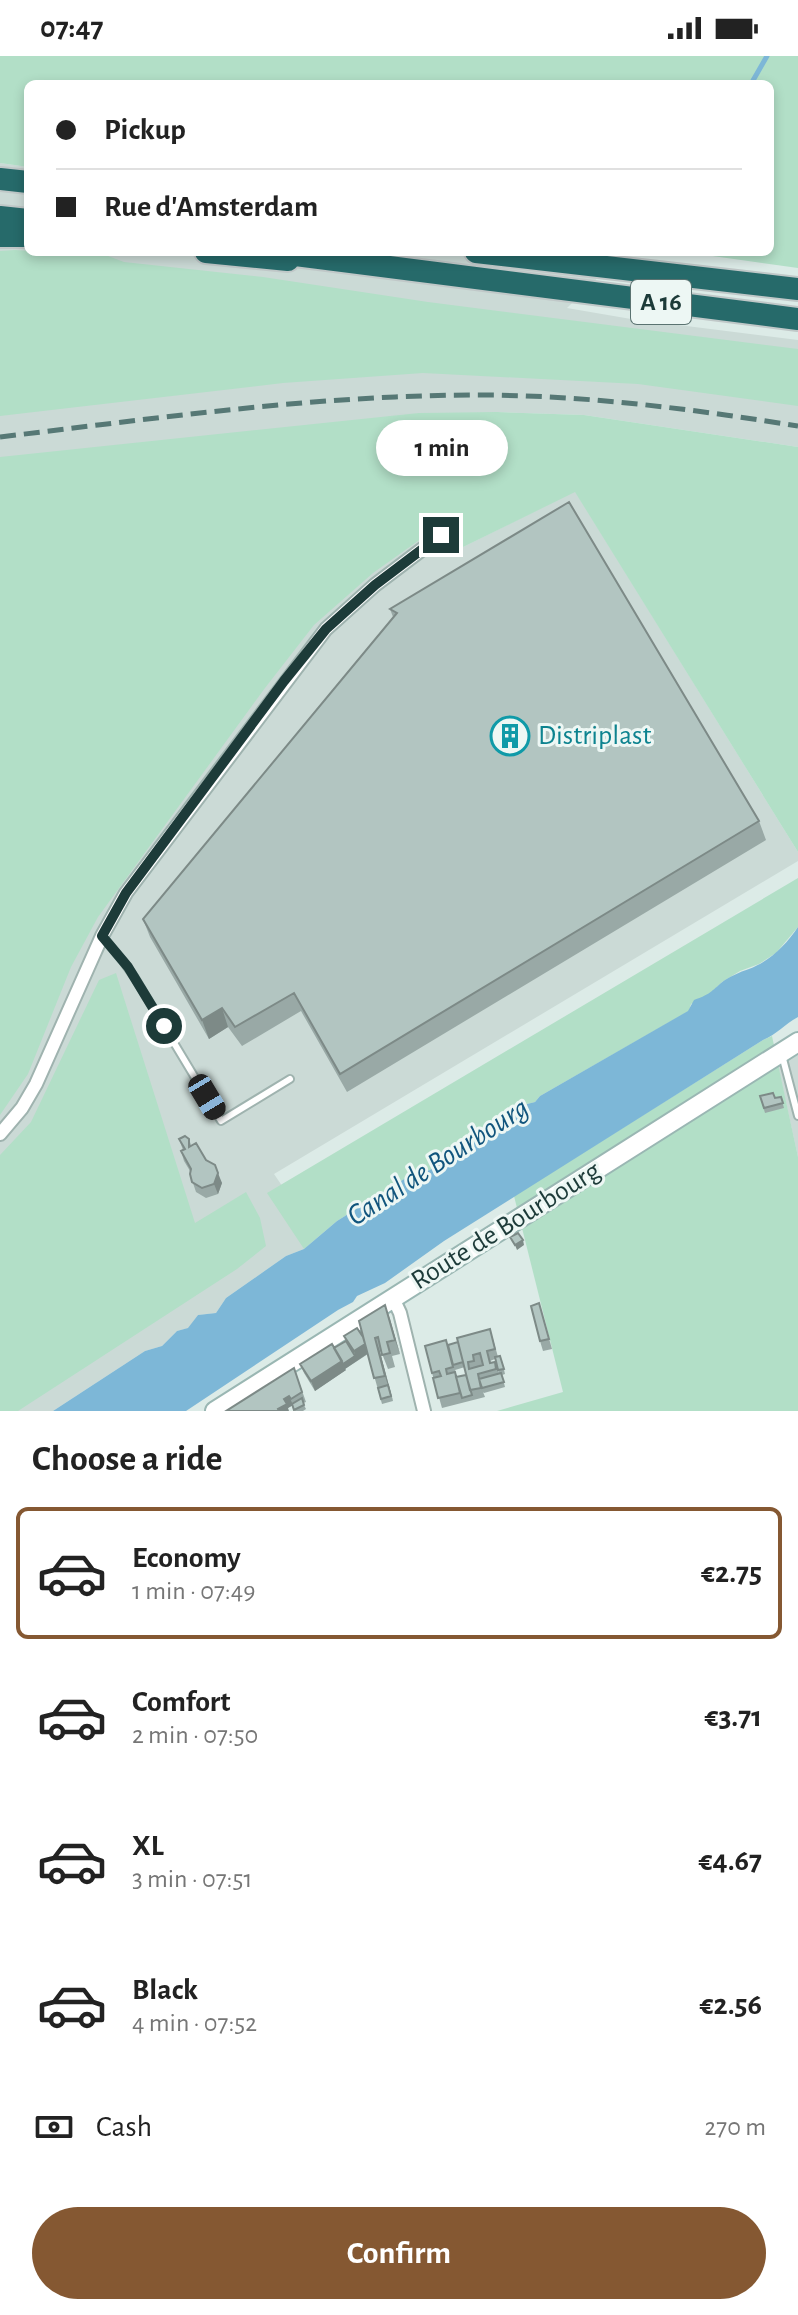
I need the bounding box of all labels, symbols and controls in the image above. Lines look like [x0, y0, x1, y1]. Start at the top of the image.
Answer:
text: 07:47 [40, 13, 104, 43]
text: Pickup [104, 115, 186, 145]
text: Rue d'Amsterdam [104, 192, 318, 222]
road number: A 16 [631, 280, 691, 324]
callout: 1 min [375, 419, 507, 475]
text: 1 min [415, 435, 469, 461]
route end [423, 517, 459, 553]
building icon: Distriplast [489, 715, 531, 757]
place label: Distriplast [538, 722, 651, 750]
route start [146, 1008, 182, 1044]
car [184, 1070, 230, 1124]
water label: Canal de Bourbourg [342, 1092, 534, 1232]
street label: Route de Bourbourg [407, 1156, 606, 1295]
text: Choose a ride [32, 1441, 222, 1477]
icon: car [36, 1537, 108, 1609]
text: Economy [132, 1543, 241, 1573]
text: €2.75 [701, 1558, 762, 1588]
text: 1 min · 07:49 [132, 1578, 256, 1604]
icon: car [36, 1681, 108, 1753]
text: Comfort [132, 1687, 231, 1717]
text: €3.71 [704, 1702, 762, 1732]
text: 2 min · 07:50 [132, 1722, 258, 1748]
icon: car [36, 1825, 108, 1897]
text: XL [132, 1831, 164, 1861]
text: €4.67 [699, 1846, 762, 1876]
text: 3 min · 07:51 [132, 1866, 252, 1892]
icon: car [36, 1969, 108, 2041]
text: Black [132, 1975, 198, 2005]
text: €2.56 [700, 1990, 762, 2020]
text: 4 min · 07:52 [132, 2010, 257, 2036]
icon: cash [32, 2105, 76, 2149]
text: Cash [96, 2112, 152, 2142]
text: 270 m [705, 2114, 766, 2140]
button: Confirm [32, 2207, 766, 2299]

